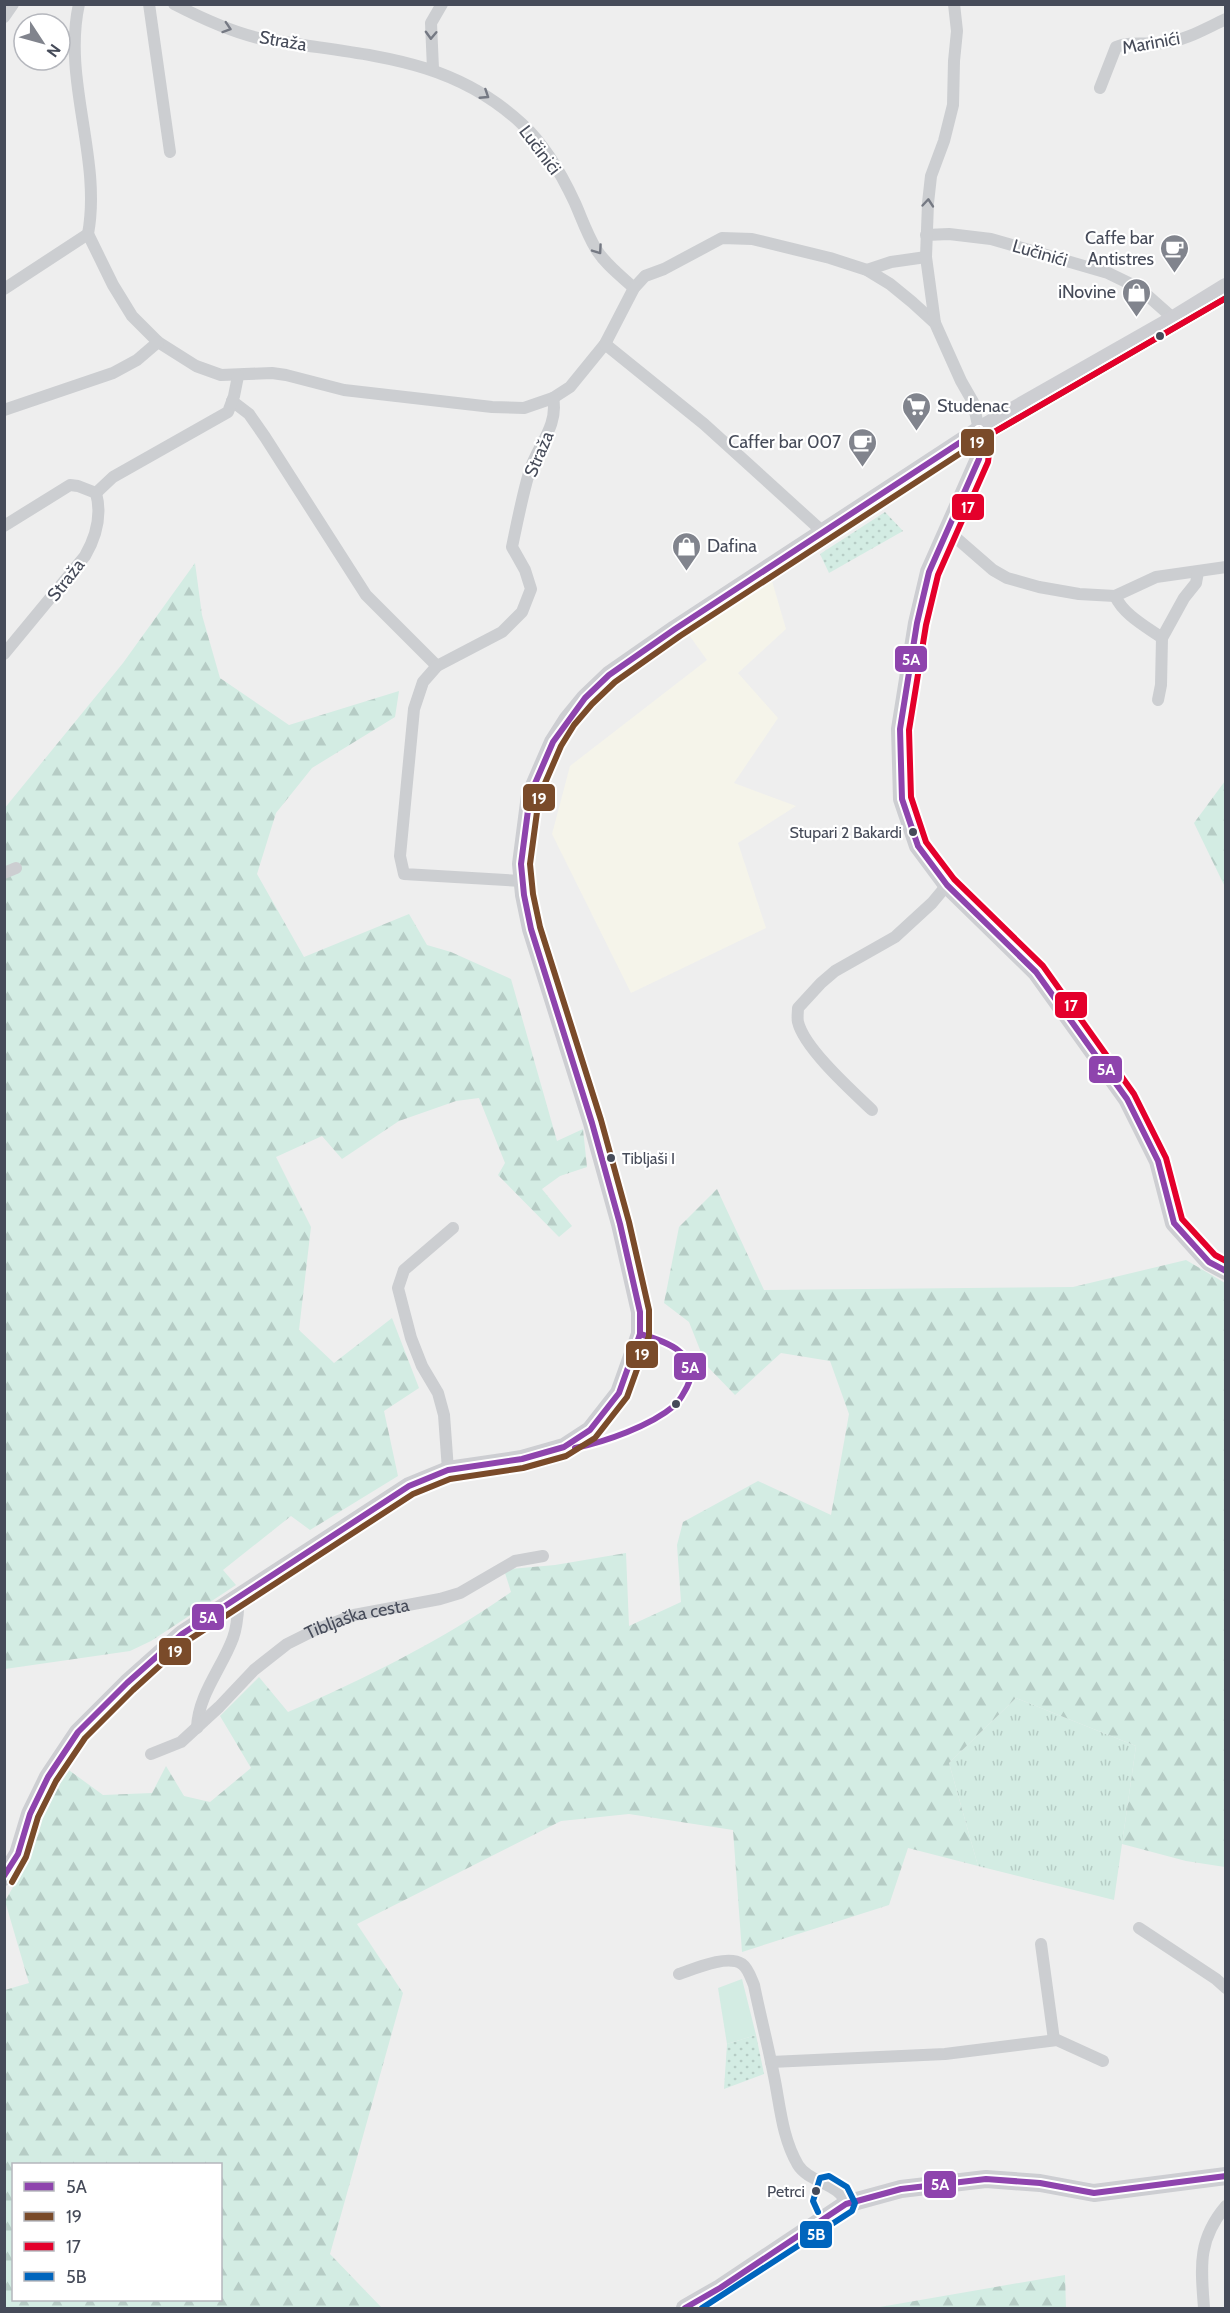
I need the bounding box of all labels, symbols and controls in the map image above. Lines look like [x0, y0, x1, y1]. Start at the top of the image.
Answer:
north arrow [12, 12, 72, 72]
one-way arrow [221, 20, 232, 33]
street label: Straža [258, 26, 309, 56]
street label: Marinići [1120, 27, 1182, 59]
one-way arrow [424, 31, 437, 40]
text: N [43, 40, 65, 61]
one-way arrow [478, 88, 489, 99]
street label: Lučinići [514, 121, 566, 179]
one-way arrow [921, 198, 934, 207]
place label: Caffe bar Antistres [1085, 227, 1154, 270]
cafe icon: Caffe bar Antistres [1159, 232, 1191, 274]
street label: Lučinići [1010, 235, 1070, 271]
one-way arrow [591, 243, 602, 254]
shop icon: iNovine [1121, 276, 1153, 318]
place label: iNovine [1058, 281, 1116, 303]
unlabelled marker [1154, 330, 1166, 342]
supermarket icon: Studenac [900, 390, 932, 432]
place label: Studenac [937, 395, 1009, 417]
cafe icon: Caffer bar 007 [846, 426, 878, 468]
street label: Straža [520, 427, 559, 480]
line badge: 19 [960, 428, 995, 457]
place label: Caffer bar 007 [728, 431, 841, 453]
text: 19 [970, 433, 984, 452]
line badge: 17 [951, 493, 985, 521]
text: 17 [961, 498, 976, 517]
shop icon: Dafina [670, 530, 702, 572]
place label: Dafina [707, 535, 757, 557]
street label: Straža [43, 554, 90, 606]
line badge: 5A [894, 645, 928, 673]
text: 5A [902, 650, 920, 669]
line badge: 19 [522, 783, 556, 812]
text: 19 [532, 789, 546, 808]
place label: Stupari 2 Bakardi [789, 823, 902, 842]
marker: Stupari 2 Bakardi [907, 826, 919, 838]
line badge: 17 [1054, 991, 1088, 1019]
text: 17 [1064, 996, 1079, 1015]
line badge: 5A [1088, 1055, 1123, 1084]
text: 5A [1097, 1060, 1115, 1079]
place label: Tibljaši I [622, 1149, 675, 1168]
marker: Tibljaši I [605, 1152, 617, 1164]
line badge: 19 [625, 1340, 659, 1369]
text: 19 [635, 1345, 649, 1364]
line badge: 5A [673, 1352, 707, 1381]
text: 5A [681, 1358, 699, 1377]
unlabelled marker [670, 1398, 682, 1410]
street label: Tibljaška cesta [301, 1594, 411, 1644]
line badge: 5A [191, 1603, 225, 1631]
text: 5A [199, 1608, 217, 1627]
line badge: 19 [158, 1637, 192, 1666]
text: 19 [168, 1642, 182, 1661]
legend [12, 2163, 222, 2301]
line badge: 5A [923, 2170, 957, 2199]
text: 5A [931, 2175, 949, 2194]
text: 5A [66, 2176, 87, 2198]
place label: Petrci [767, 2182, 805, 2201]
marker: Petrci [810, 2185, 822, 2197]
text: 19 [66, 2206, 82, 2228]
line badge: 5B [799, 2220, 833, 2249]
text: 5B [807, 2225, 825, 2244]
text: 17 [66, 2236, 81, 2258]
text: 5B [66, 2266, 87, 2288]

